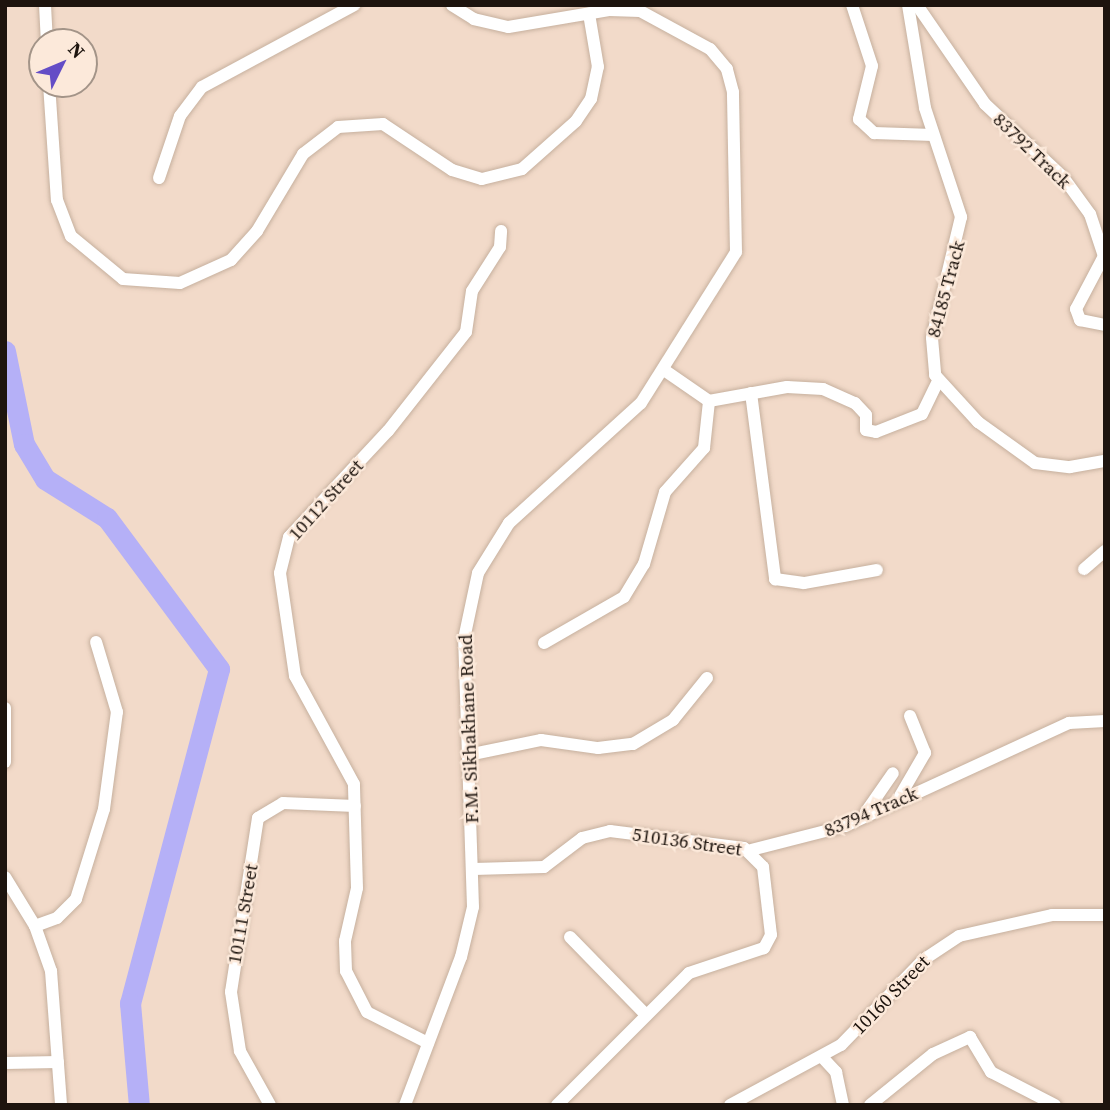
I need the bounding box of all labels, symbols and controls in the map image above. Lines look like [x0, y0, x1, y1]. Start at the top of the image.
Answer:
north arrow [28, 28, 98, 98]
text: N [63, 36, 91, 64]
street label: 83792 Track [988, 108, 1076, 194]
street label: 84185 Track [922, 238, 970, 340]
street label: 10112 Street [284, 455, 368, 545]
street label: F.M. Sikhakhane Road [454, 634, 484, 824]
street label: 83794 Track [821, 782, 921, 842]
street label: 510136 Street [631, 823, 743, 861]
street label: 10111 Street [223, 862, 263, 966]
street label: 10160 Street [848, 951, 934, 1039]

